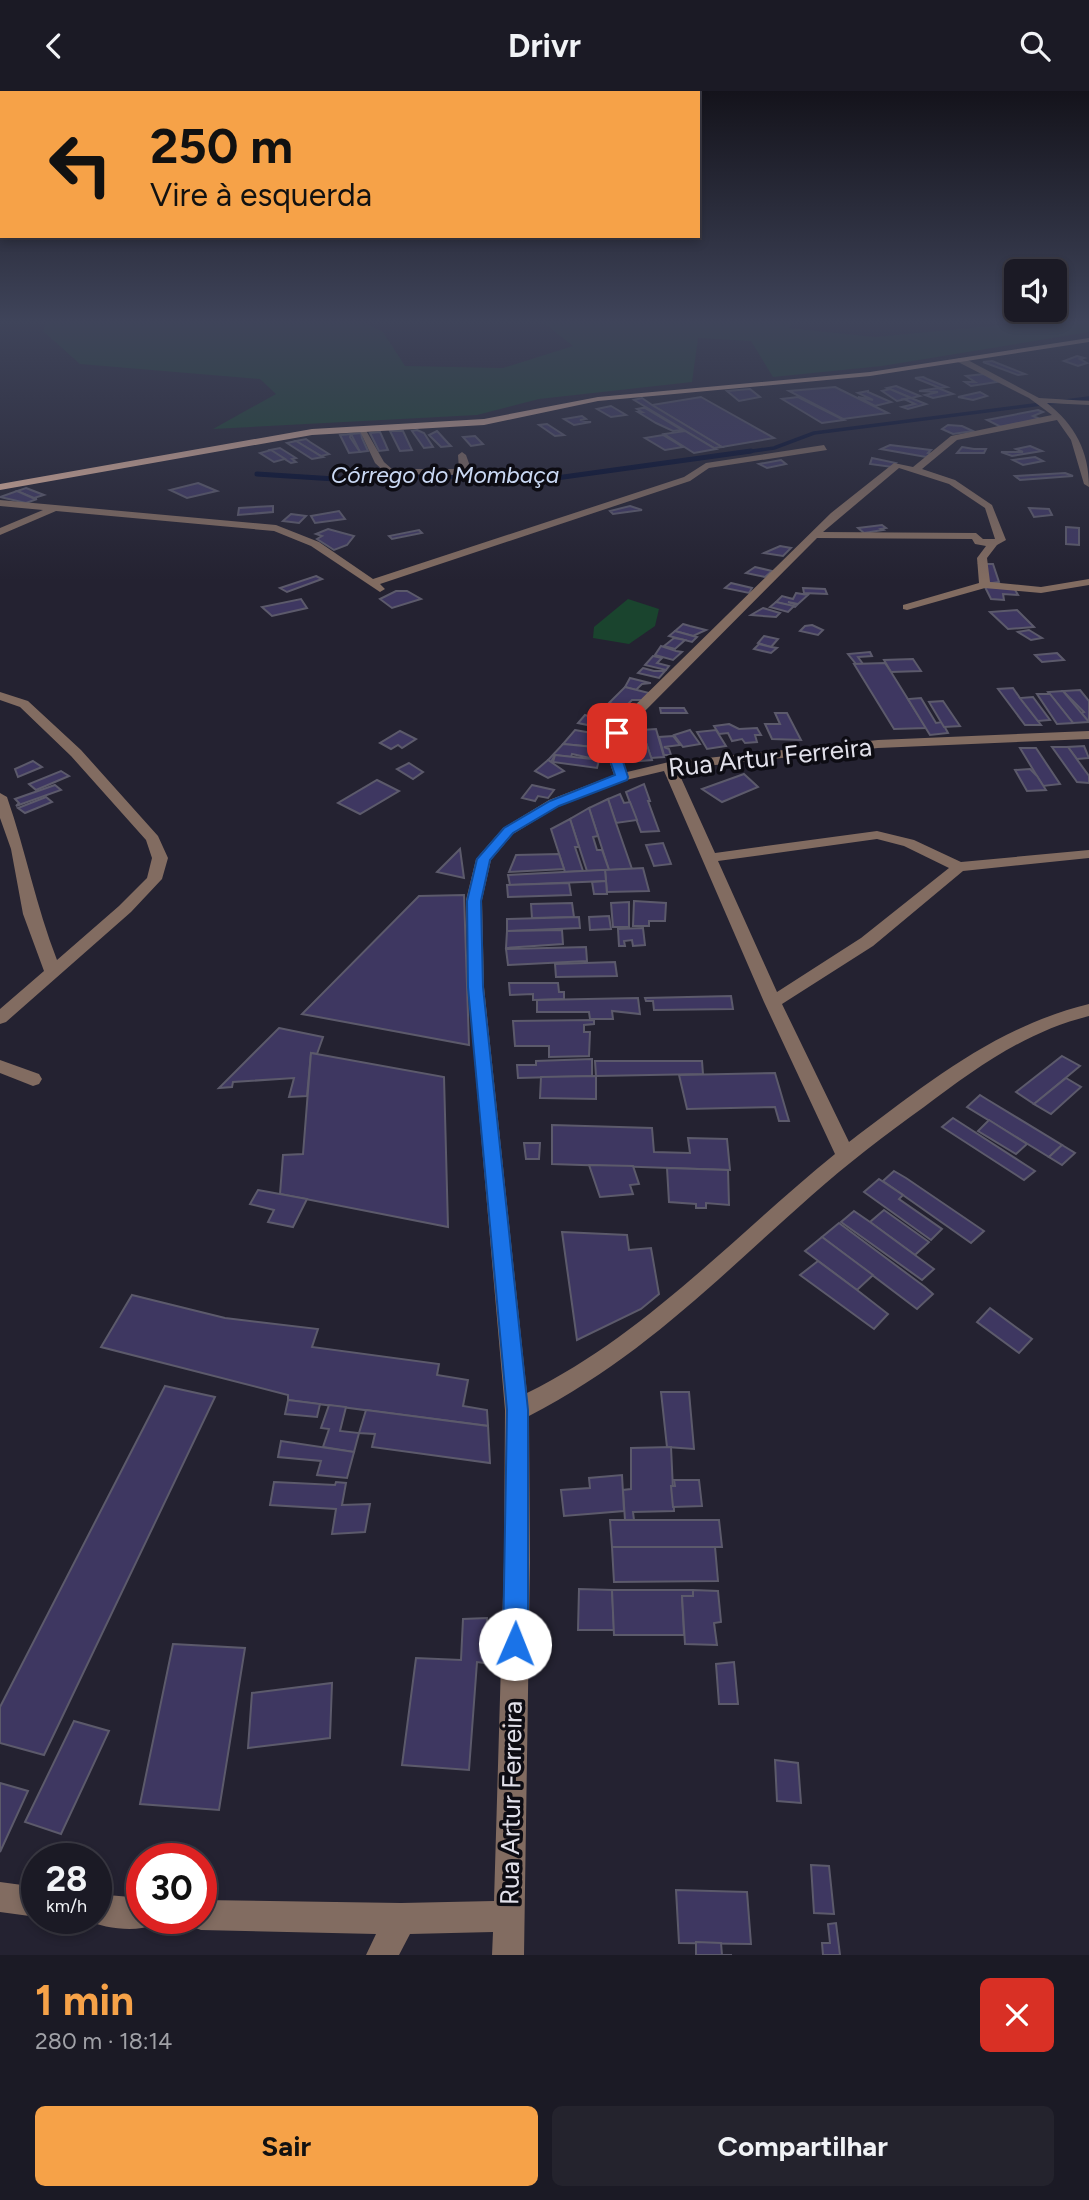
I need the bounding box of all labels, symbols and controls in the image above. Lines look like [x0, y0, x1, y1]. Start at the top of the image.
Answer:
icon: back [35, 27, 73, 65]
text: Drivr [508, 27, 581, 65]
icon: search [1016, 27, 1054, 65]
text: 250 m [150, 116, 293, 175]
icon: left [35, 119, 126, 210]
text: Vire à esquerda [150, 176, 372, 214]
map controls [1004, 259, 1067, 322]
button: sound [1004, 259, 1067, 322]
water label: Córrego do Mombaça [331, 461, 559, 489]
pin [587, 703, 647, 763]
icon: arrive [598, 714, 636, 752]
street label: Rua Artur Ferreira [667, 730, 873, 784]
position arrow [478, 1607, 552, 1681]
street label: Rua Artur Ferreira [493, 1701, 529, 1905]
speed limit sign: 30 [126, 1843, 217, 1934]
text: 28 [46, 1858, 87, 1900]
text: km/h [46, 1895, 87, 1917]
text: 1 min [35, 1975, 134, 2026]
button: close [980, 1978, 1054, 2052]
text: 280 m · 18:14 [35, 2027, 172, 2055]
button: Sair [35, 2106, 538, 2186]
button: Compartilhar [552, 2106, 1054, 2186]

